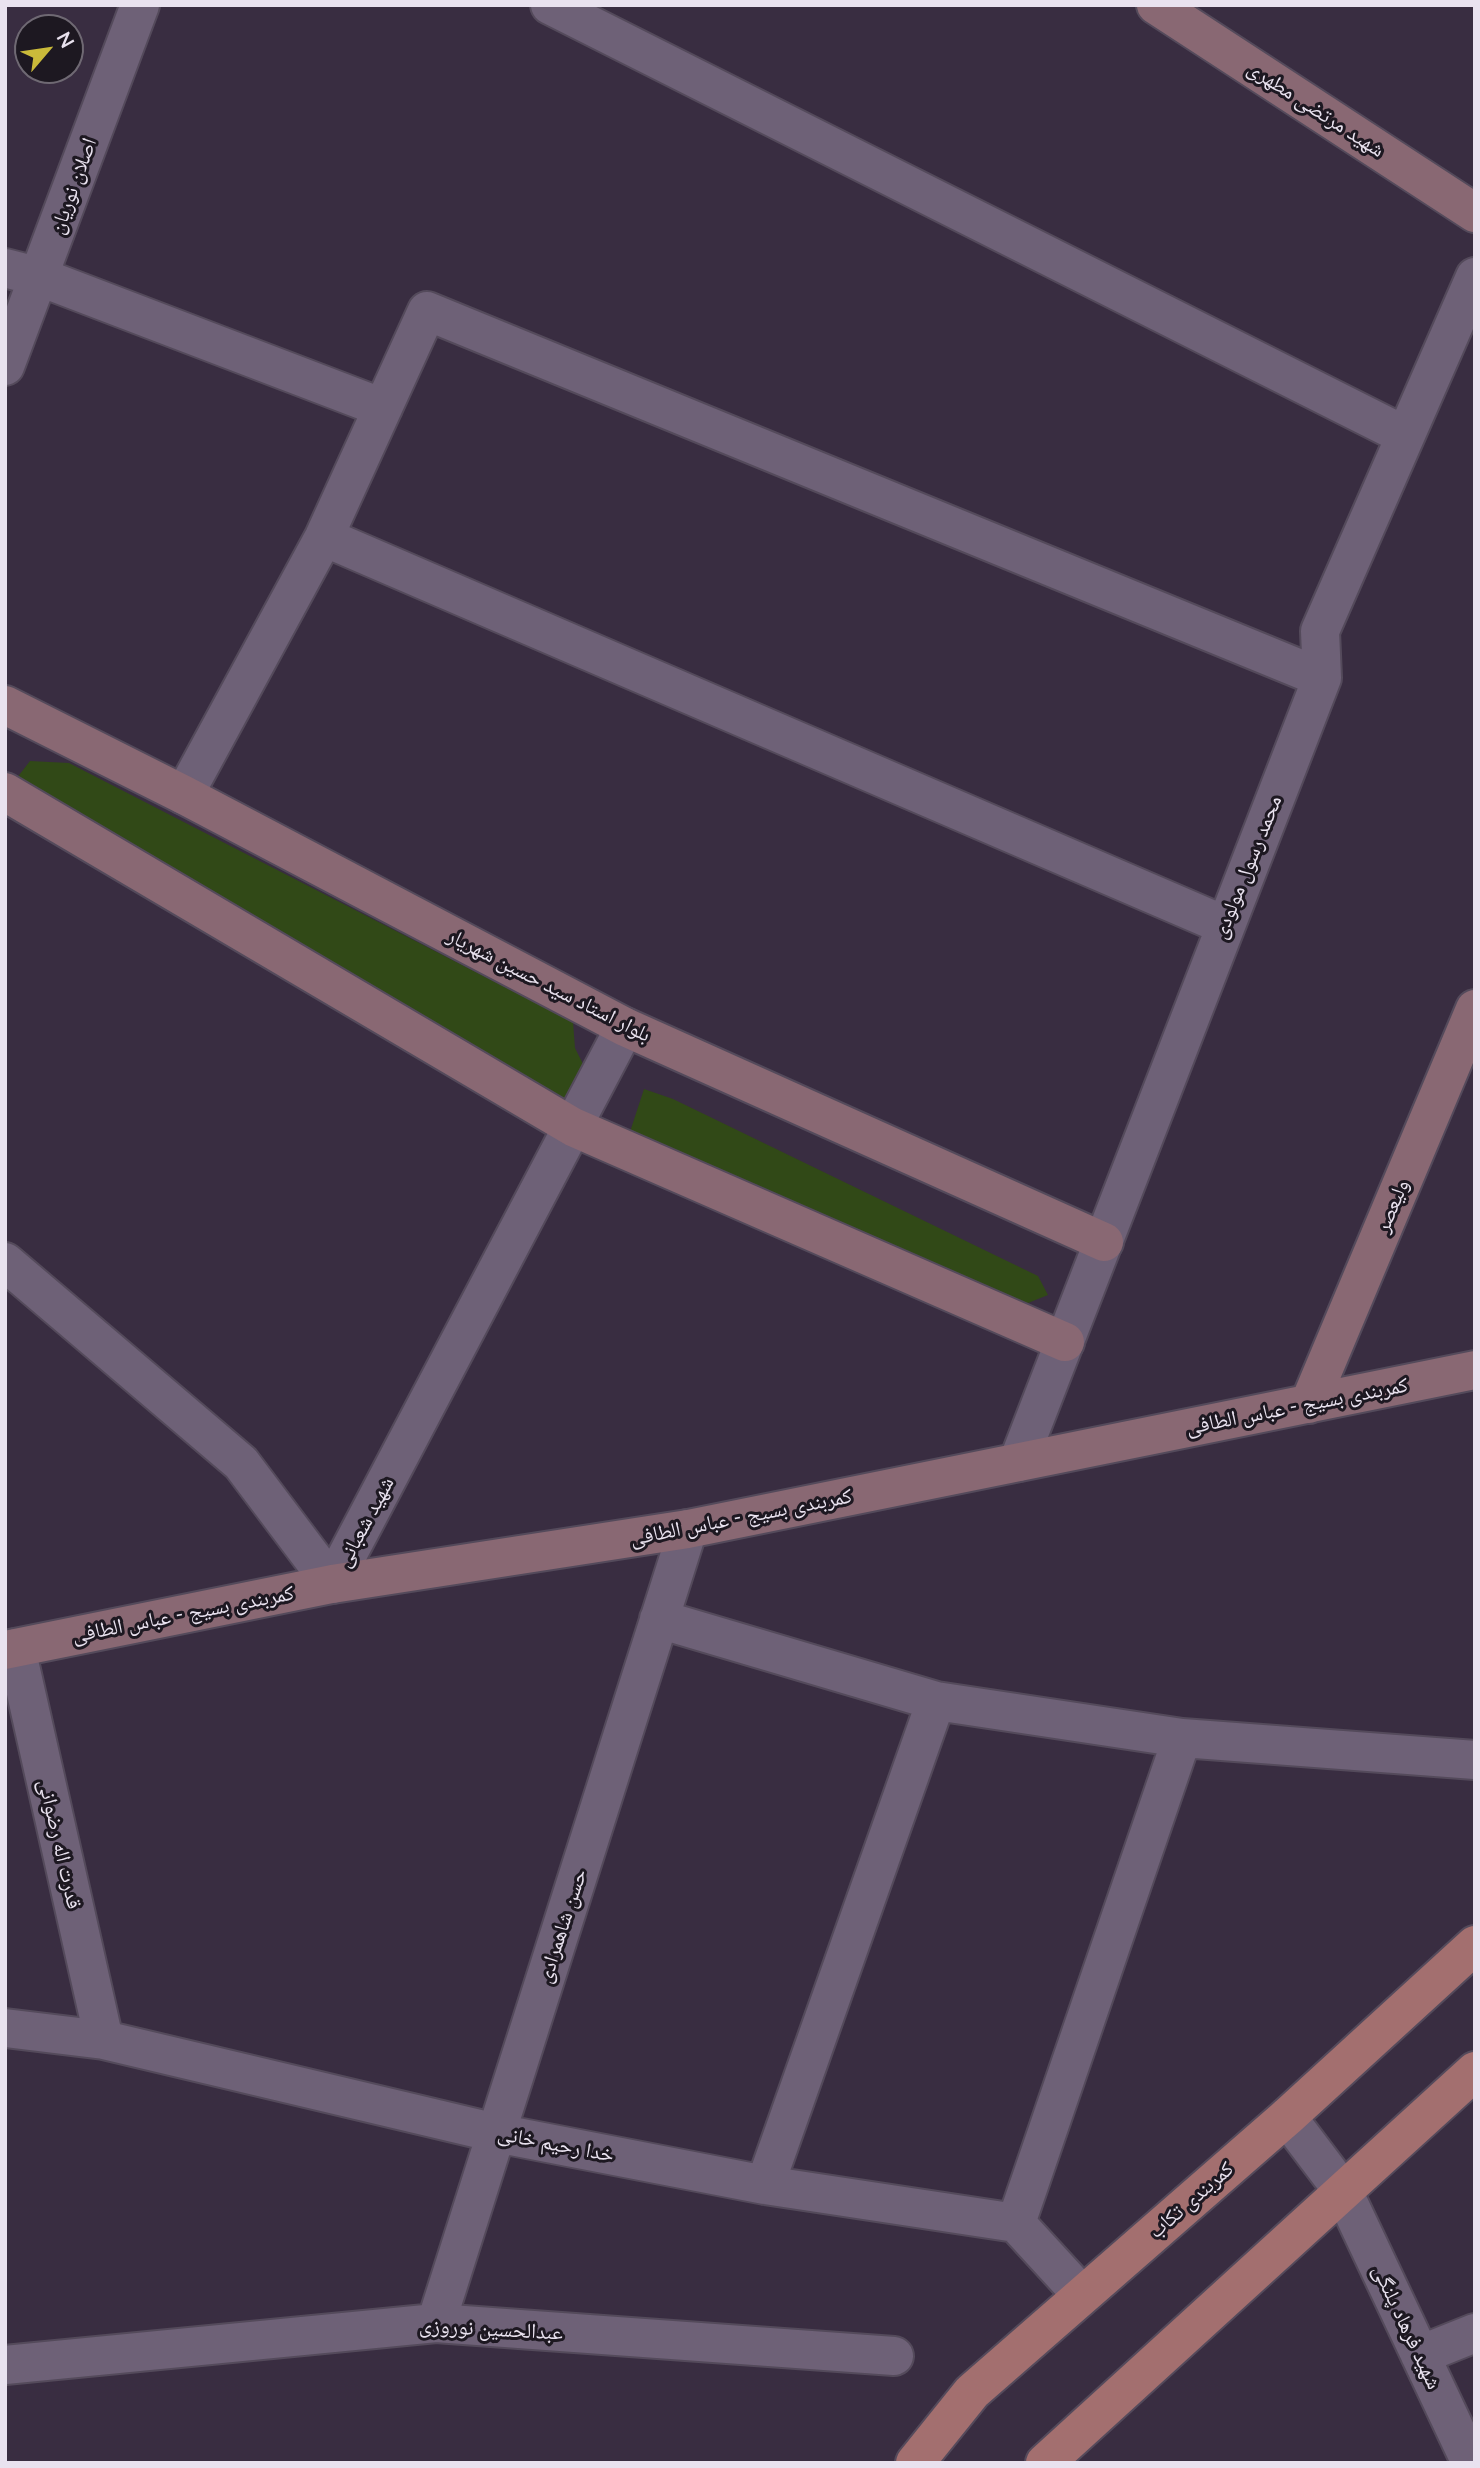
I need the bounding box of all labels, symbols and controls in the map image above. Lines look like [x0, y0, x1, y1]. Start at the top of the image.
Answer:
north arrow [14, 14, 84, 84]
text: N [52, 28, 80, 52]
street label: شهید مرتضی مطهری [1243, 55, 1389, 163]
street label: اصلان نوریان [44, 134, 102, 238]
street label: محمد رسول مولودی [1207, 792, 1287, 942]
street label: بلوار استاد سید حسین شهریار [443, 923, 655, 1047]
street label: ولیعصر [1370, 1176, 1414, 1236]
street label: کمربندی بسیج - عباس الطافی [1184, 1372, 1410, 1440]
street label: شهید شعبانی [331, 1472, 399, 1572]
street label: کمربندی بسیج - عباس الطافی [628, 1483, 854, 1551]
street label: کمربندی بسیج - عباس الطافی [70, 1580, 296, 1648]
street label: قدرت اله رضوانی [33, 1777, 87, 1911]
street label: حسن شاهمرادی [532, 1866, 592, 1986]
street label: خدا رحیم خانی [496, 2120, 616, 2168]
street label: کمربندی تکاب [1143, 2156, 1239, 2244]
street label: شهید فرهاد پلنگی [1367, 2261, 1447, 2393]
street label: عبدالحسین نوروزی [418, 2313, 564, 2345]

